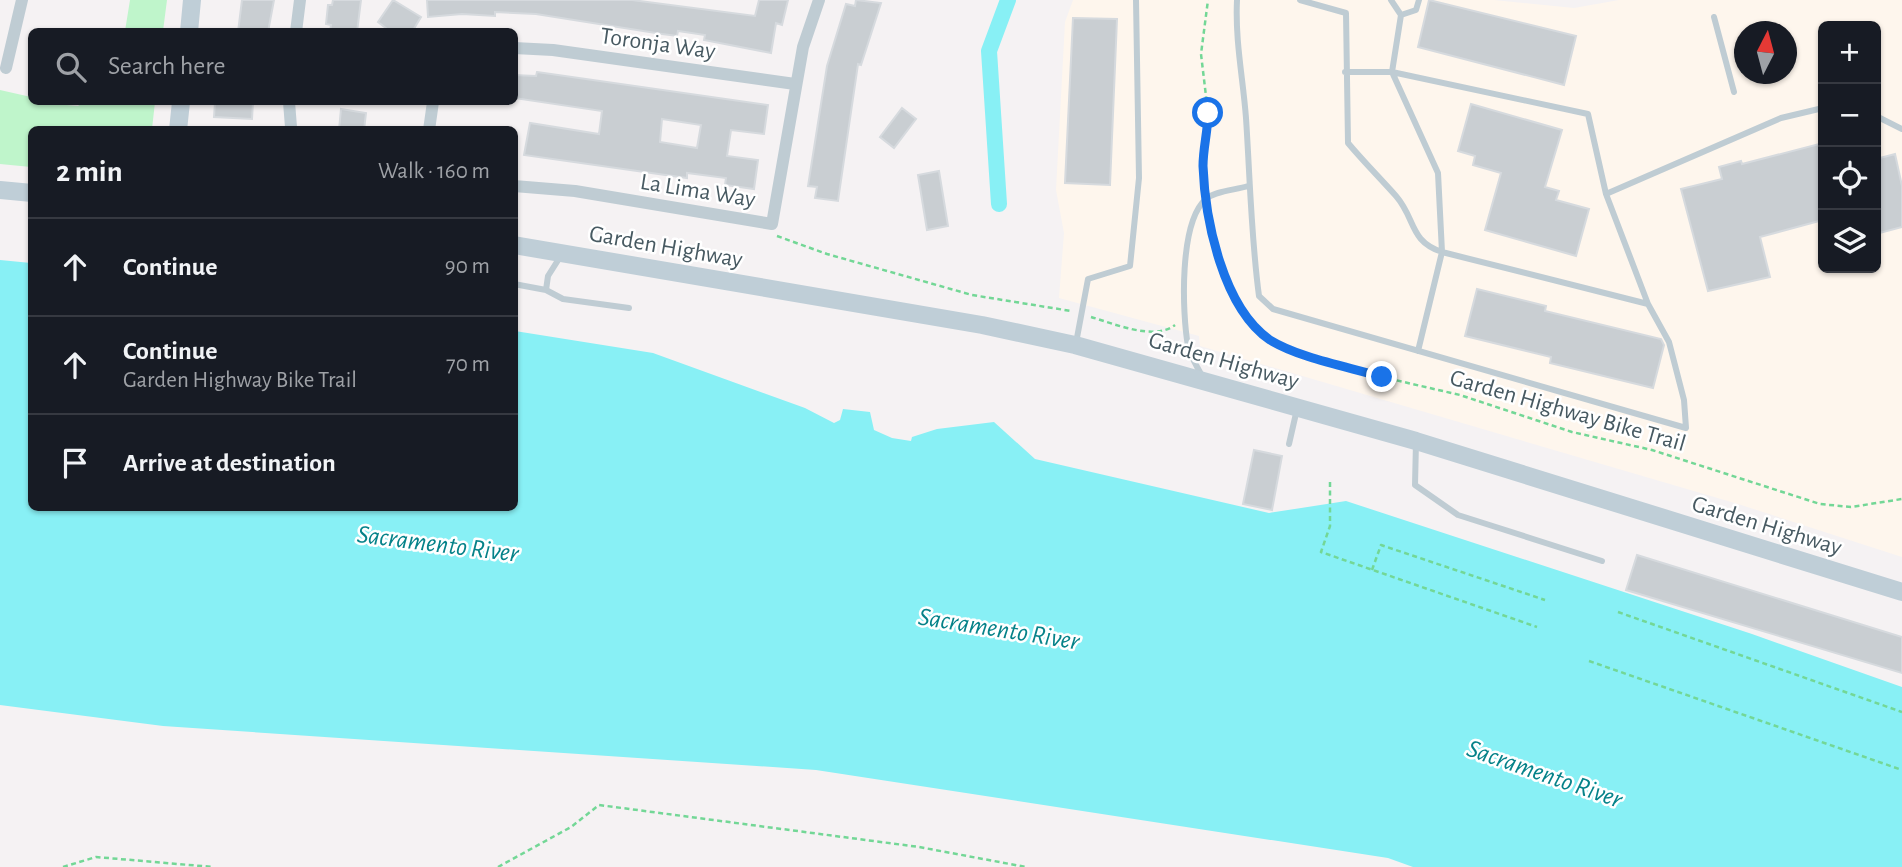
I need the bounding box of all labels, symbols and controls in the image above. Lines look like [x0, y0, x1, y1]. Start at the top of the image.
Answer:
north arrow [1734, 21, 1797, 84]
map controls [1818, 21, 1881, 273]
button: + [1818, 21, 1881, 84]
street label: Toronja Way [599, 24, 717, 64]
search box [28, 28, 518, 105]
icon: search [52, 48, 90, 86]
text: Search here [108, 53, 226, 79]
button: − [1818, 84, 1881, 147]
route start [1192, 97, 1223, 128]
button: locate [1818, 147, 1881, 210]
text: 2 min [56, 157, 123, 187]
text: Walk · 160 m [378, 160, 490, 183]
street label: La Lima Way [639, 170, 757, 212]
button: layers [1818, 210, 1881, 273]
street label: Garden Highway [587, 222, 744, 272]
icon: ahead [56, 248, 94, 286]
text: Continue [123, 254, 218, 280]
text: 90 m [445, 255, 490, 278]
street label: Garden Highway [1146, 328, 1302, 394]
text: Continue [123, 338, 218, 364]
icon: ahead [56, 346, 94, 384]
text: 70 m [446, 353, 490, 376]
route end [1366, 361, 1397, 392]
street label: Garden Highway Bike Trail [1447, 366, 1688, 456]
text: Garden Highway Bike Trail [123, 369, 357, 392]
icon: arrive [56, 444, 94, 482]
text: Arrive at destination [123, 450, 336, 476]
street label: Garden Highway [1689, 492, 1844, 560]
water label: Sacramento River [356, 521, 522, 567]
water label: Sacramento River [917, 603, 1083, 655]
water label: Sacramento River [1464, 735, 1627, 813]

